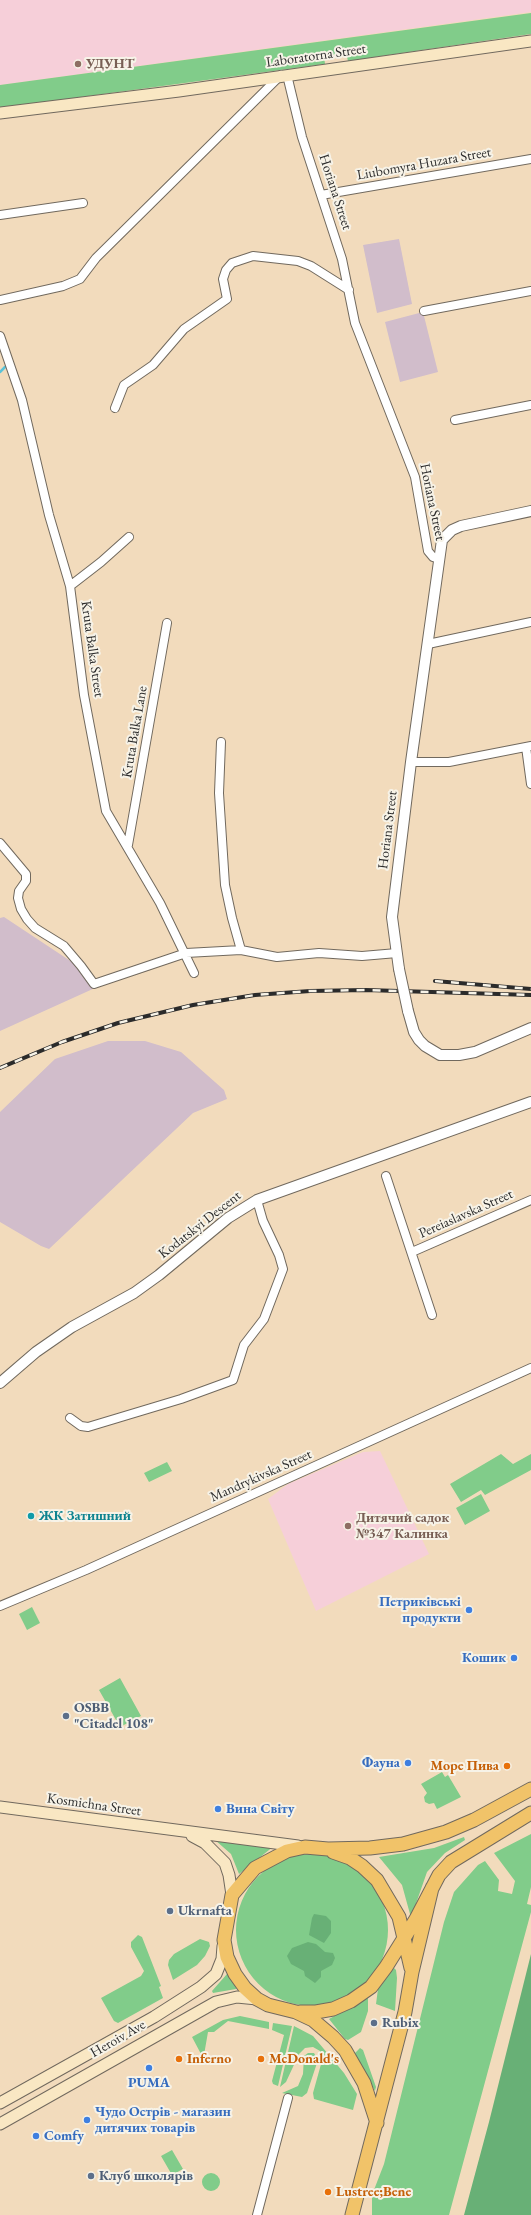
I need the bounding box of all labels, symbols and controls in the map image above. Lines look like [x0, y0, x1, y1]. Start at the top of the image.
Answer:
street label: Laboratorna Street [265, 41, 367, 71]
place label: УДУНТ [86, 56, 134, 72]
marker: УДУНТ [73, 59, 83, 69]
street label: Liubomyra Huzara Street [356, 144, 492, 184]
street label: Horiana Street [315, 152, 355, 232]
street label: Horiana Street [416, 462, 448, 542]
street label: Kruta Balka Street [77, 600, 107, 698]
street label: Kruta Balka Lane [119, 685, 151, 779]
street label: Horiana Street [375, 790, 401, 870]
street label: Pereiaslavska Street [416, 1186, 516, 1242]
street label: Kodatskyi Descent [155, 1188, 245, 1262]
street label: Mandrykivska Street [208, 1446, 314, 1506]
place label: ЖК Затишний [39, 1508, 131, 1524]
place label: Дитячий садок №347 Калинка [356, 1510, 449, 1542]
marker: ЖК Затишний [26, 1511, 36, 1521]
marker: Дитячий садок №347 Калинка [343, 1521, 353, 1531]
place label: Петриківські продукти [379, 1594, 461, 1626]
marker: Петриківські продукти [464, 1605, 474, 1615]
place label: Кошик [462, 1650, 506, 1666]
marker: Кошик [509, 1653, 519, 1663]
place label: OSBB "Citadel 108" [74, 1700, 153, 1732]
marker: OSBB "Citadel 108" [61, 1711, 71, 1721]
place label: Фауна [362, 1755, 400, 1771]
marker: Фауна [403, 1758, 413, 1768]
place label: Море Пива [430, 1758, 499, 1774]
marker: Море Пива [502, 1761, 512, 1771]
street label: Kosmichna Street [46, 1790, 142, 1820]
place label: Вина Світу [226, 1801, 294, 1817]
marker: Вина Світу [213, 1804, 223, 1814]
place label: Ukrnafta [178, 1903, 232, 1919]
marker: Ukrnafta [165, 1906, 175, 1916]
place label: Rubix [382, 2015, 419, 2031]
street label: Heroiv Ave [88, 2017, 148, 2061]
marker: Rubix [369, 2018, 379, 2028]
place label: Inferno [187, 2051, 231, 2067]
place label: McDonald's [269, 2051, 339, 2067]
marker: Inferno [174, 2054, 184, 2064]
marker: McDonald's [256, 2054, 266, 2064]
marker: PUMA [144, 2063, 154, 2073]
place label: PUMA [128, 2075, 170, 2091]
place label: Чудо Острів - магазин дитячих товарів [95, 2104, 231, 2136]
marker: Чудо Острів - магазин дитячих товарів [82, 2115, 92, 2125]
place label: Comfy [44, 2128, 84, 2144]
marker: Comfy [31, 2131, 41, 2141]
place label: Клуб школярів [99, 2168, 193, 2184]
marker: Клуб школярів [86, 2171, 96, 2181]
place label: Lustree;Bene [336, 2184, 411, 2200]
marker: Lustree;Bene [323, 2187, 333, 2197]

